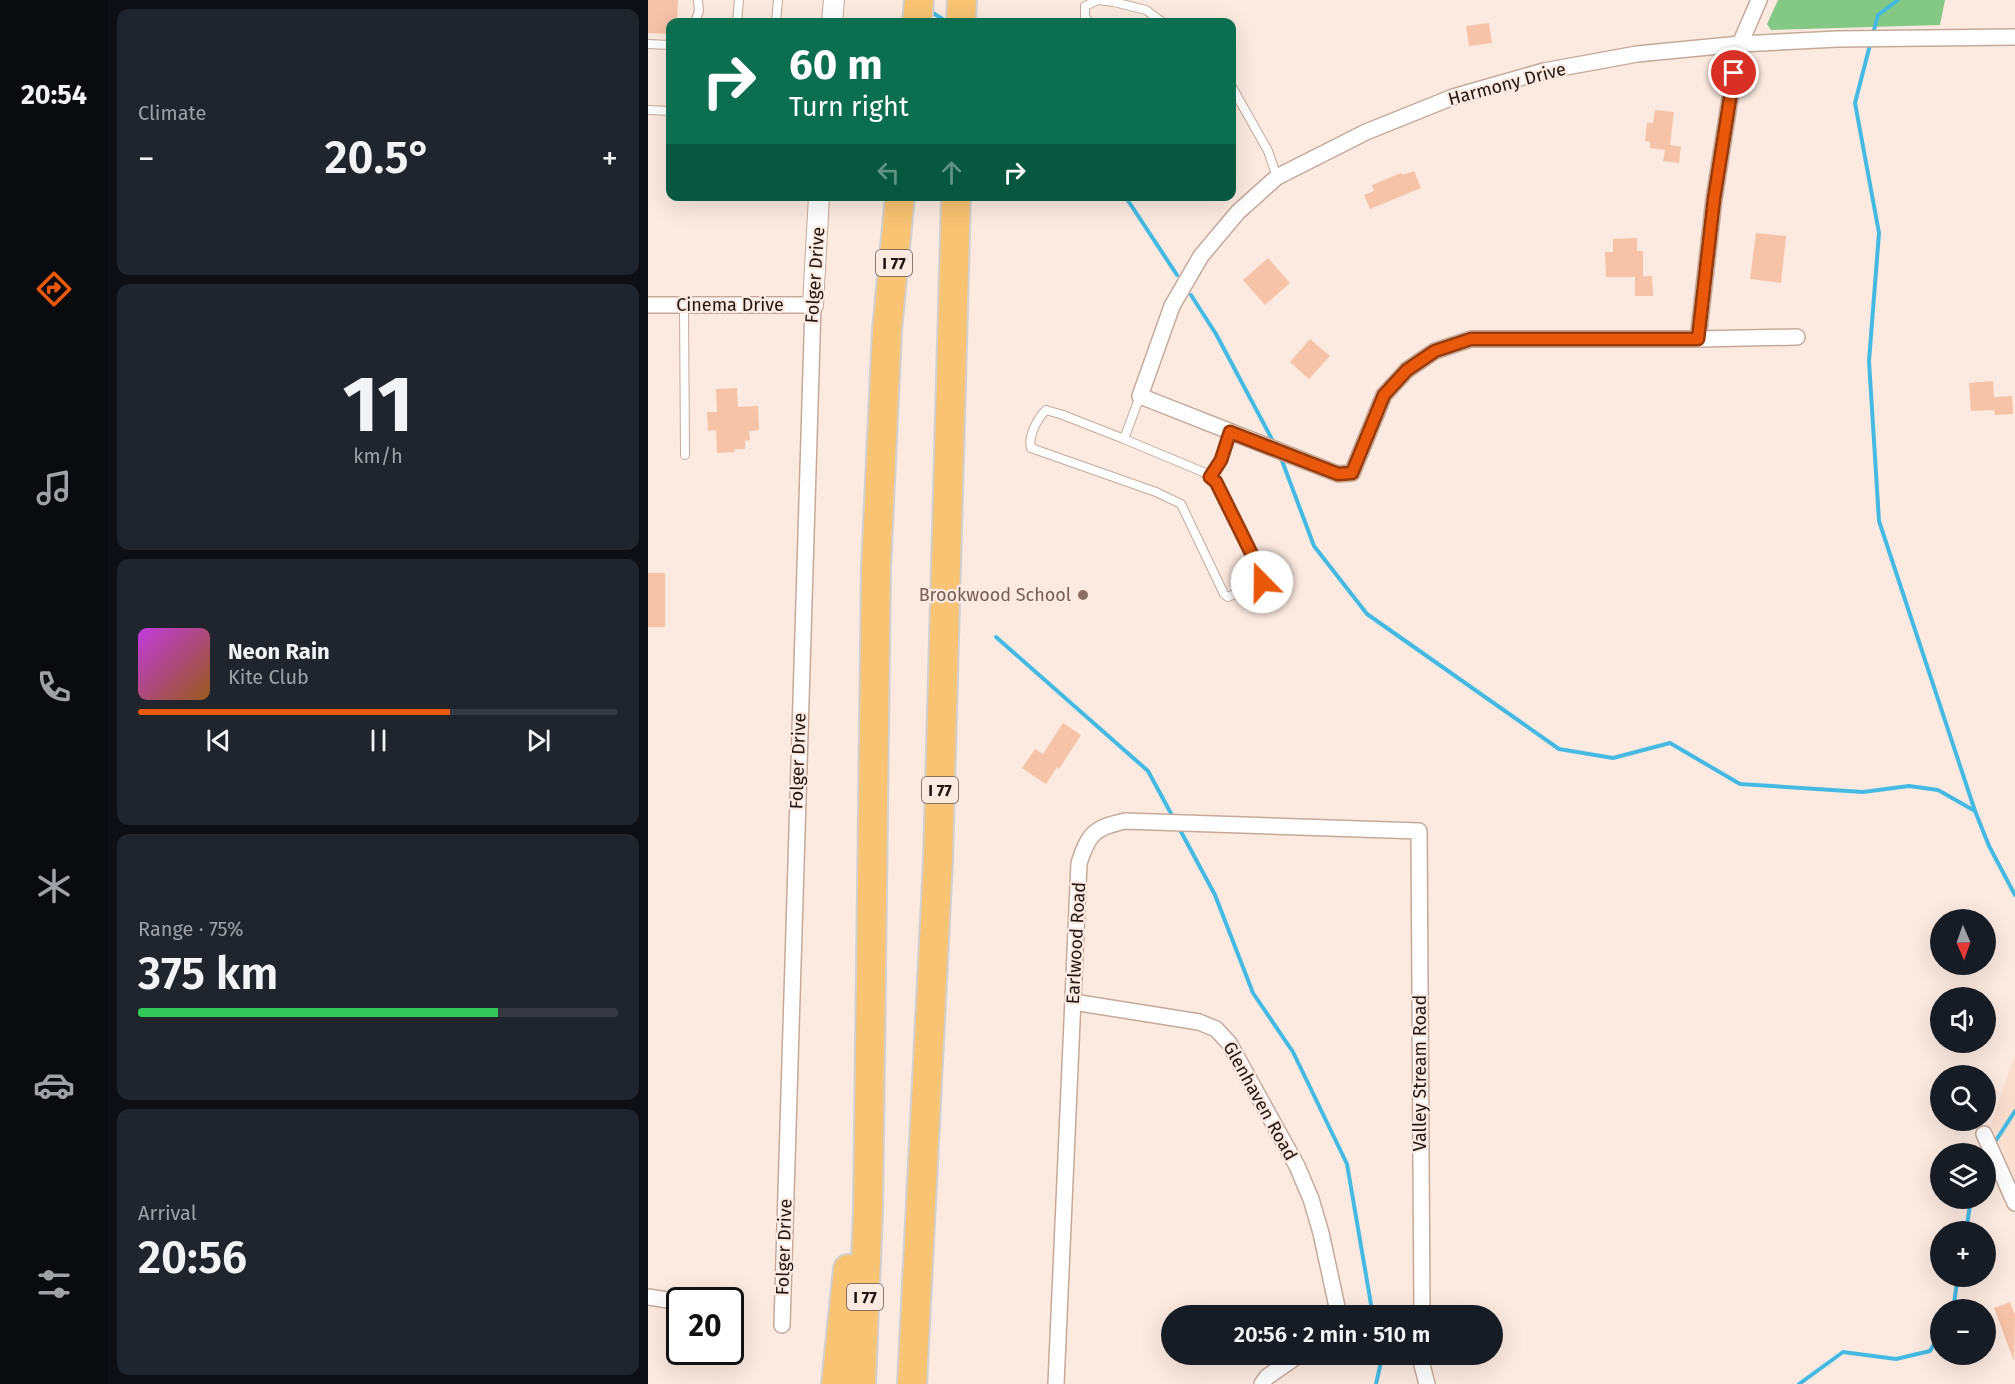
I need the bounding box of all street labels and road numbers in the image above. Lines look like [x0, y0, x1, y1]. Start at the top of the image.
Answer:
street label: Harmony Drive [1446, 58, 1568, 110]
street label: Folger Drive [801, 226, 829, 324]
road number: I 77 [876, 250, 912, 276]
street label: Cinema Drive [676, 294, 784, 316]
street label: Folger Drive [785, 712, 811, 810]
road number: I 77 [922, 777, 958, 803]
street label: Earlwood Road [1062, 881, 1090, 1005]
street label: Valley Stream Road [1409, 995, 1431, 1151]
street label: Glenhaven Road [1218, 1038, 1302, 1164]
street label: Folger Drive [771, 1198, 797, 1296]
road number: I 77 [847, 1284, 883, 1310]

